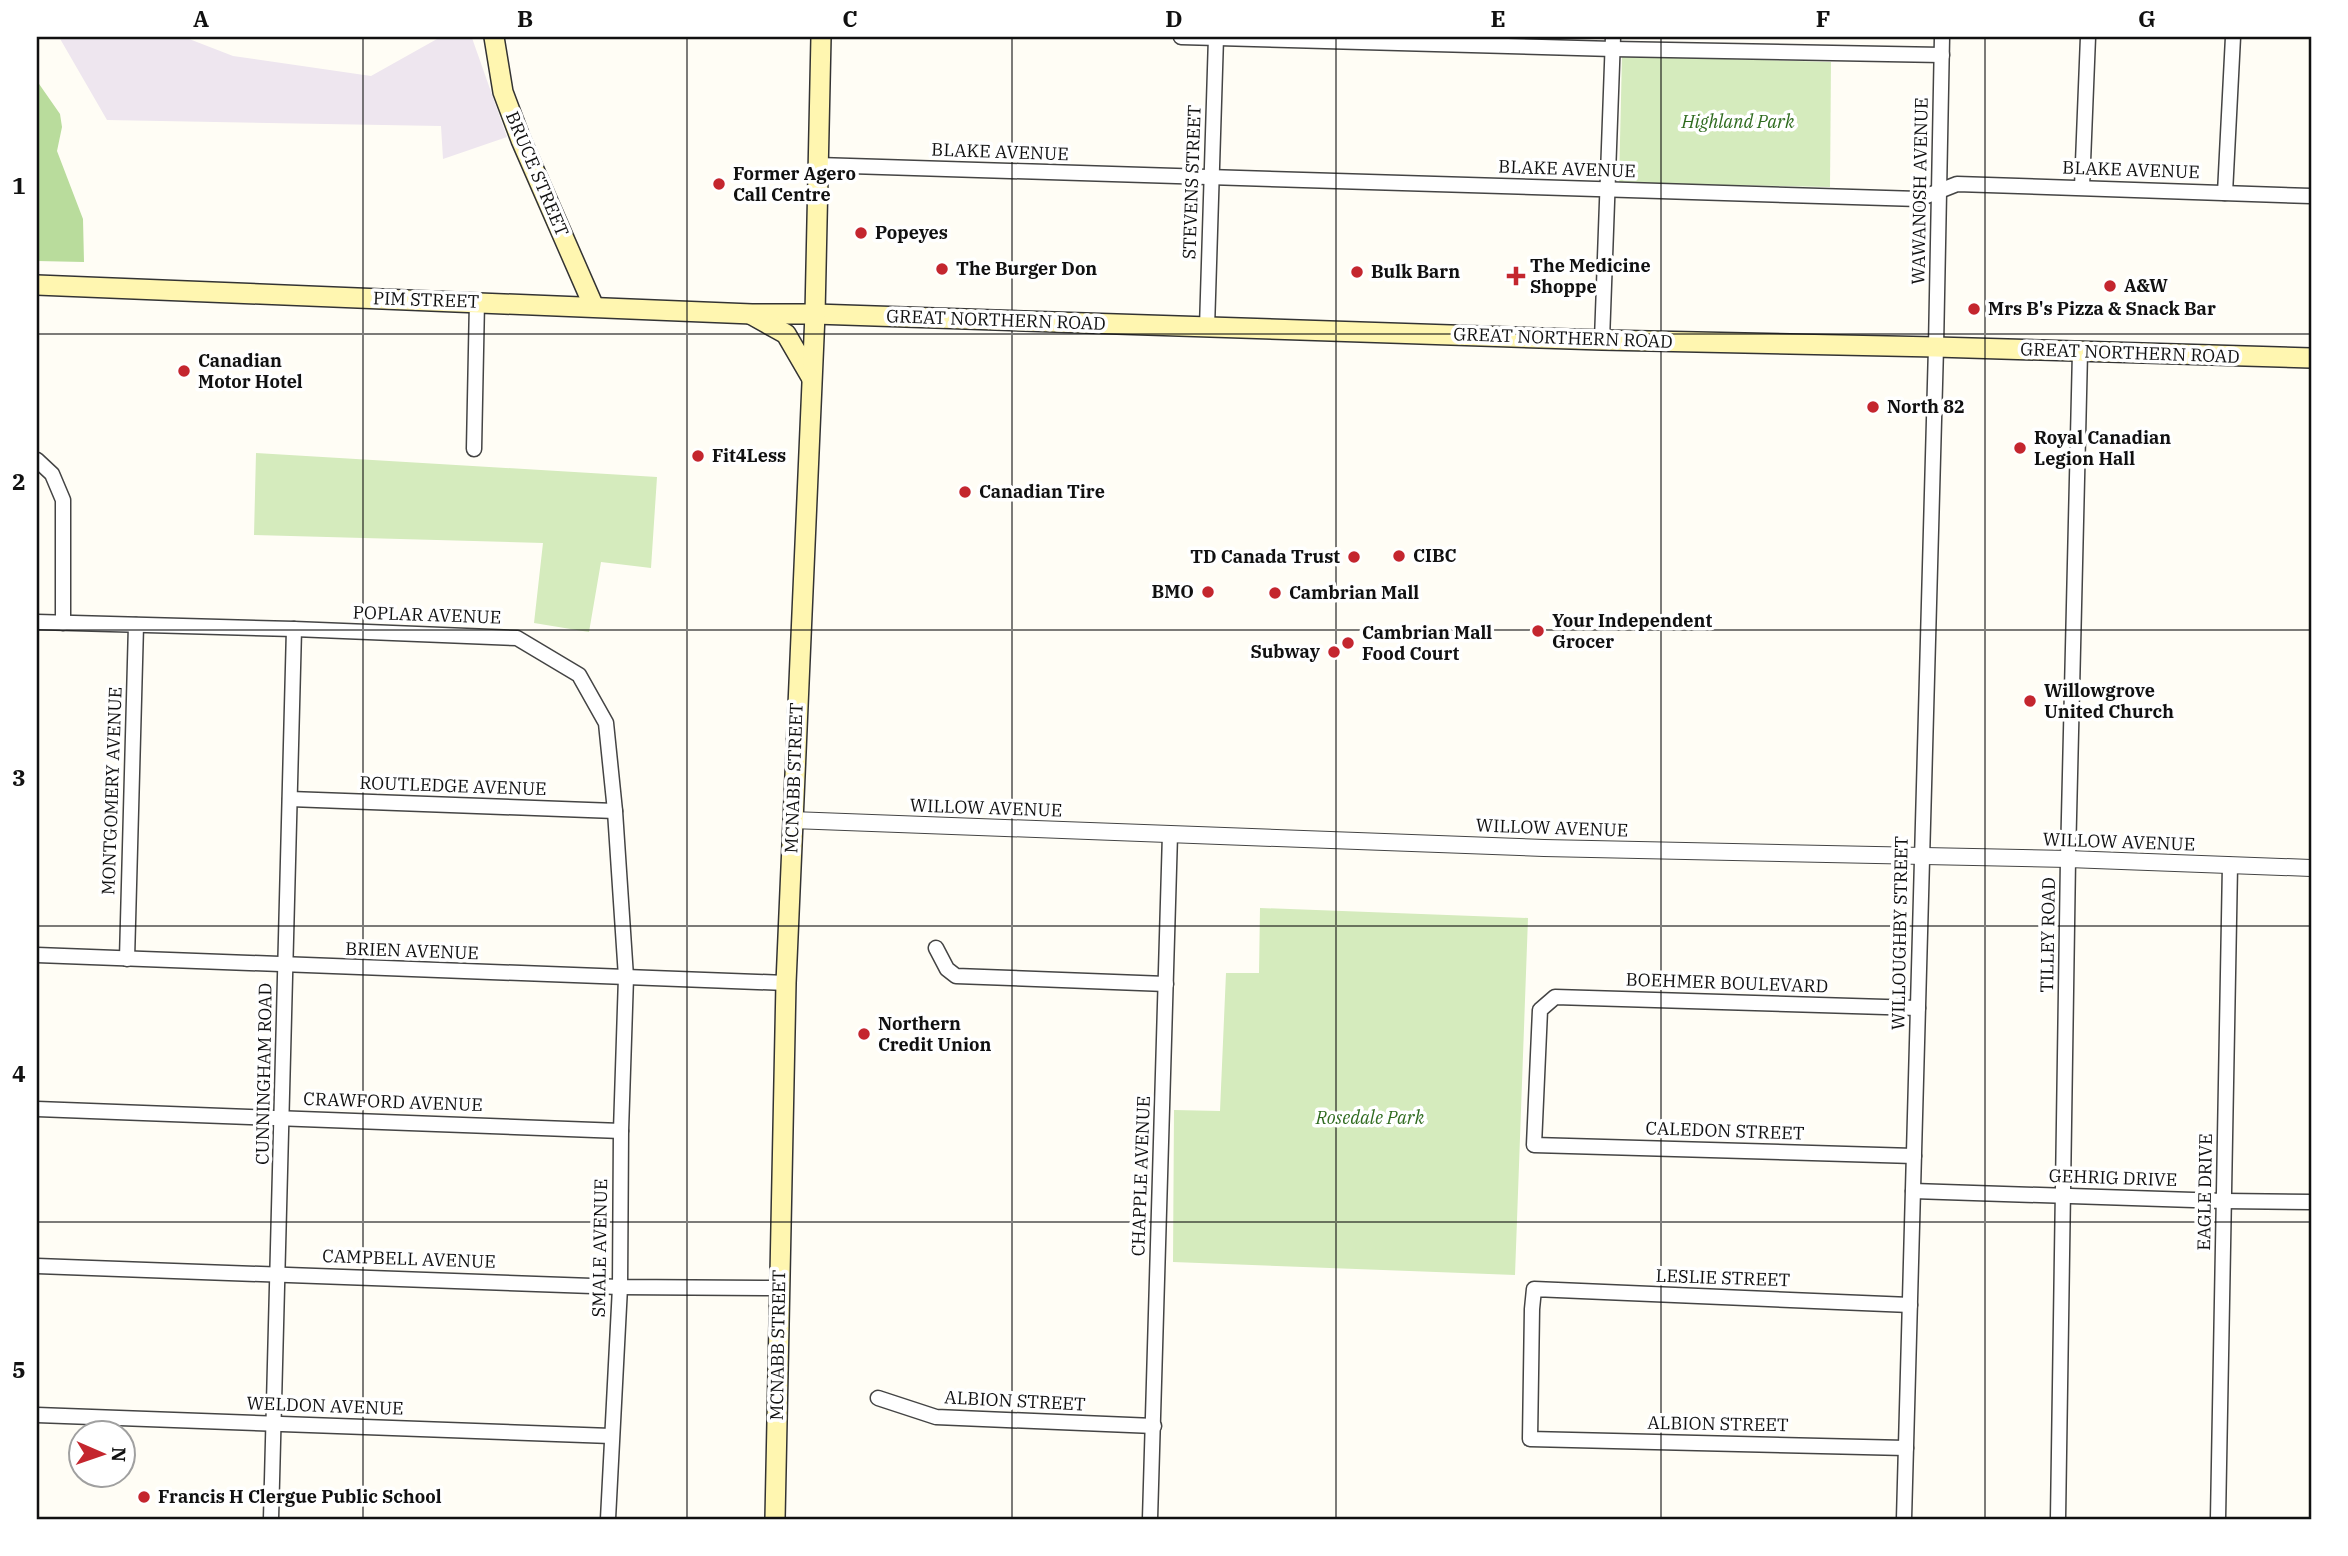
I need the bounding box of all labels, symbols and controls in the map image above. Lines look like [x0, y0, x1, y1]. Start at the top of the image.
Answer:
text: A [193, 3, 209, 33]
text: B [517, 3, 533, 33]
text: C [842, 3, 858, 33]
text: D [1165, 3, 1183, 33]
text: E [1490, 3, 1506, 33]
text: F [1816, 3, 1830, 33]
text: G [2138, 3, 2156, 33]
street label: WAWANOSH AVENUE [1906, 97, 1933, 285]
street label: STEVENS STREET [1177, 104, 1206, 260]
street label: BRUCE STREET [501, 108, 574, 240]
park label: Highland Park [1680, 110, 1795, 133]
street label: BLAKE AVENUE [931, 138, 1069, 165]
street label: BLAKE AVENUE [1498, 155, 1636, 182]
street label: BLAKE AVENUE [2062, 156, 2200, 183]
place label: Former Agero Call Centre [733, 162, 856, 206]
text: 1 [12, 170, 26, 200]
marker: Former Agero Call Centre [711, 176, 727, 192]
place label: Popeyes [875, 221, 948, 244]
marker: Popeyes [853, 225, 869, 241]
place label: The Medicine Shoppe [1530, 254, 1651, 298]
place label: The Burger Don [956, 257, 1097, 280]
place label: Bulk Barn [1371, 260, 1460, 283]
marker: The Burger Don [934, 261, 950, 277]
marker: Bulk Barn [1349, 264, 1365, 280]
marker: The Medicine Shoppe [1508, 268, 1524, 284]
place label: A&W [2124, 274, 2168, 297]
marker: A&W [2102, 278, 2118, 294]
street label: PIM STREET [372, 286, 480, 313]
place label: Mrs B's Pizza & Snack Bar [1988, 297, 2216, 320]
marker: Mrs B's Pizza & Snack Bar [1966, 301, 1982, 317]
street label: GREAT NORTHERN ROAD [886, 304, 1106, 335]
street label: GREAT NORTHERN ROAD [1453, 322, 1673, 353]
street label: GREAT NORTHERN ROAD [2020, 337, 2240, 368]
place label: Canadian Motor Hotel [198, 349, 303, 393]
marker: Canadian Motor Hotel [176, 363, 192, 379]
place label: North 82 [1887, 395, 1965, 418]
marker: North 82 [1865, 399, 1881, 415]
place label: Royal Canadian Legion Hall [2034, 426, 2171, 470]
marker: Royal Canadian Legion Hall [2012, 440, 2028, 456]
place label: Fit4Less [712, 444, 786, 467]
marker: Fit4Less [690, 448, 706, 464]
text: 2 [12, 466, 26, 496]
place label: Canadian Tire [979, 480, 1105, 503]
marker: Canadian Tire [957, 484, 973, 500]
place label: CIBC [1413, 544, 1457, 567]
place label: TD Canada Trust [1190, 545, 1340, 568]
marker: CIBC [1391, 548, 1407, 564]
marker: TD Canada Trust [1346, 549, 1362, 565]
place label: BMO [1152, 580, 1194, 603]
place label: Cambrian Mall [1289, 581, 1419, 604]
marker: BMO [1200, 584, 1216, 600]
marker: Cambrian Mall [1267, 585, 1283, 601]
street label: POPLAR AVENUE [352, 600, 502, 629]
place label: Your Independent Grocer [1552, 609, 1712, 653]
place label: Cambrian Mall Food Court [1362, 621, 1492, 665]
marker: Your Independent Grocer [1530, 623, 1546, 639]
marker: Cambrian Mall Food Court [1340, 635, 1356, 651]
place label: Subway [1250, 640, 1321, 663]
marker: Subway [1326, 644, 1342, 660]
place label: Willowgrove United Church [2044, 679, 2174, 723]
street label: MONTGOMERY AVENUE [96, 686, 127, 896]
marker: Willowgrove United Church [2022, 693, 2038, 709]
street label: MCNABB STREET [779, 702, 808, 854]
text: 3 [12, 762, 26, 792]
street label: ROUTLEDGE AVENUE [359, 771, 547, 800]
street label: WILLOW AVENUE [909, 793, 1063, 822]
street label: WILLOW AVENUE [1475, 813, 1629, 842]
street label: WILLOW AVENUE [2042, 827, 2196, 856]
street label: WILLOUGHBY STREET [1886, 835, 1913, 1030]
street label: TILLEY ROAD [2035, 877, 2060, 993]
street label: BRIEN AVENUE [345, 937, 479, 964]
street label: BOEHMER BOULEVARD [1625, 967, 1829, 998]
street label: CUNNINGHAM ROAD [250, 983, 277, 1165]
place label: Northern Credit Union [878, 1012, 991, 1056]
marker: Northern Credit Union [856, 1026, 872, 1042]
text: 4 [12, 1058, 26, 1088]
street label: CRAWFORD AVENUE [303, 1087, 483, 1116]
street label: CHAPPLE AVENUE [1126, 1095, 1155, 1257]
park label: Rosedale Park [1315, 1106, 1425, 1129]
street label: CALEDON STREET [1645, 1116, 1805, 1145]
street label: EAGLE DRIVE [2192, 1133, 2217, 1251]
street label: GEHRIG DRIVE [2048, 1164, 2178, 1191]
street label: SMALE AVENUE [587, 1178, 612, 1318]
street label: CAMPBELL AVENUE [322, 1244, 496, 1273]
street label: LESLIE STREET [1655, 1264, 1791, 1291]
street label: MCNABB STREET [765, 1269, 790, 1421]
text: 5 [12, 1354, 26, 1384]
street label: ALBION STREET [944, 1385, 1086, 1416]
street label: WELDON AVENUE [246, 1391, 404, 1420]
street label: ALBION STREET [1647, 1411, 1789, 1436]
north arrow [66, 1420, 136, 1490]
text: N [107, 1447, 131, 1463]
place label: Francis H Clergue Public School [158, 1485, 442, 1508]
marker: Francis H Clergue Public School [136, 1489, 152, 1505]

